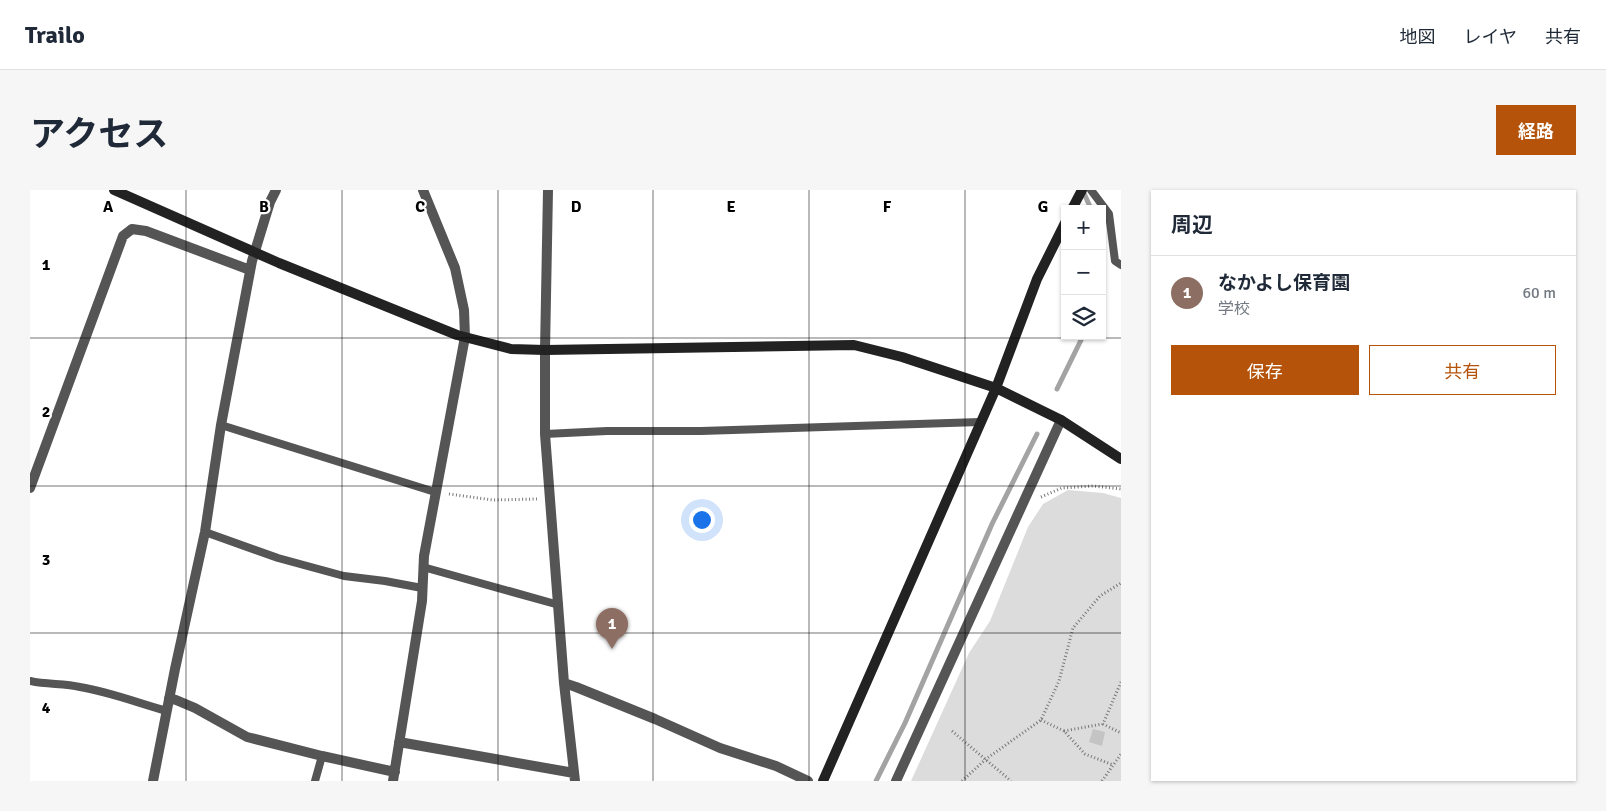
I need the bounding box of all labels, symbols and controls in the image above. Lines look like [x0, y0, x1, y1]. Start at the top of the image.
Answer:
text: Trailo [25, 20, 85, 50]
text: 地図 [1400, 26, 1436, 48]
text: レイヤ [1464, 26, 1517, 48]
text: 共有 [1545, 26, 1581, 48]
button: 経路 [1496, 105, 1576, 155]
text: アクセス [30, 113, 168, 156]
text: A [103, 197, 114, 217]
text: B [259, 197, 269, 217]
text: C [415, 197, 425, 217]
text: D [571, 197, 582, 217]
text: E [726, 197, 736, 217]
text: F [883, 197, 892, 217]
text: G [1038, 197, 1048, 217]
map controls [1061, 205, 1106, 340]
button: + [1061, 205, 1106, 250]
text: 周辺 [1171, 212, 1213, 238]
button: − [1061, 250, 1106, 295]
text: 1 [42, 255, 51, 275]
text: なかよし保育園 [1218, 271, 1350, 295]
text: 1 [1183, 283, 1191, 303]
text: 60 m [1522, 283, 1556, 303]
button: layers [1061, 295, 1106, 340]
text: 学校 [1218, 299, 1250, 319]
button: 保存 [1171, 345, 1359, 395]
button: 共有 [1369, 345, 1556, 395]
text: 2 [42, 402, 50, 422]
your location [689, 507, 715, 533]
text: 3 [42, 550, 50, 570]
pin: 1 [596, 608, 628, 649]
text: 4 [42, 698, 51, 718]

